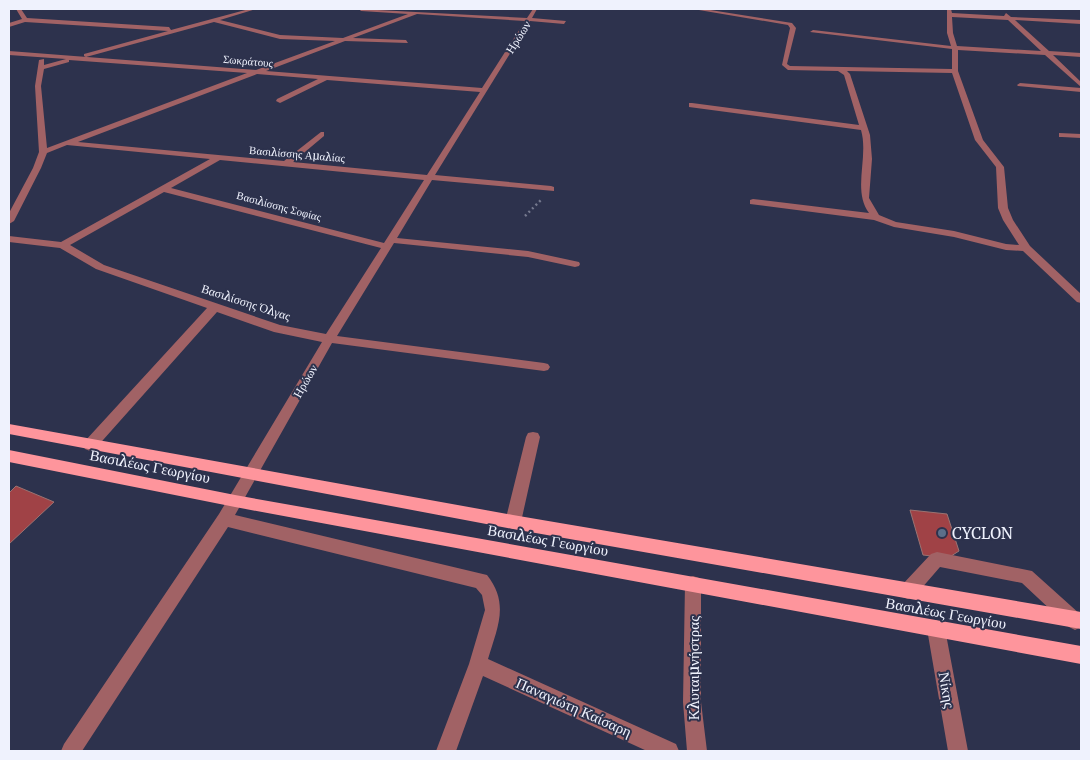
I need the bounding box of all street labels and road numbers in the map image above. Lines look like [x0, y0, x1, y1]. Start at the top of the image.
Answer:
street label: Ηρώων [502, 17, 534, 56]
street label: Σωκράτους [222, 52, 274, 70]
street label: Βασιλίσσης Αμαλίας [249, 143, 346, 165]
street label: Βασιλίσσης Σοφίας [235, 188, 324, 224]
street label: Βασιλίσσης Όλγας [199, 280, 293, 324]
street label: Ηρώων [290, 361, 321, 400]
street label: Βασιλέως Γεωργίου [88, 445, 212, 487]
street label: Βασιλέως Γεωργίου [486, 520, 610, 560]
street label: Βασιλέως Γεωργίου [884, 593, 1008, 633]
street label: Κλυταιμνήστρας [684, 616, 703, 720]
street label: Νίκης [934, 671, 960, 710]
street label: Παναγιώτη Καίσαρη [513, 673, 635, 741]

